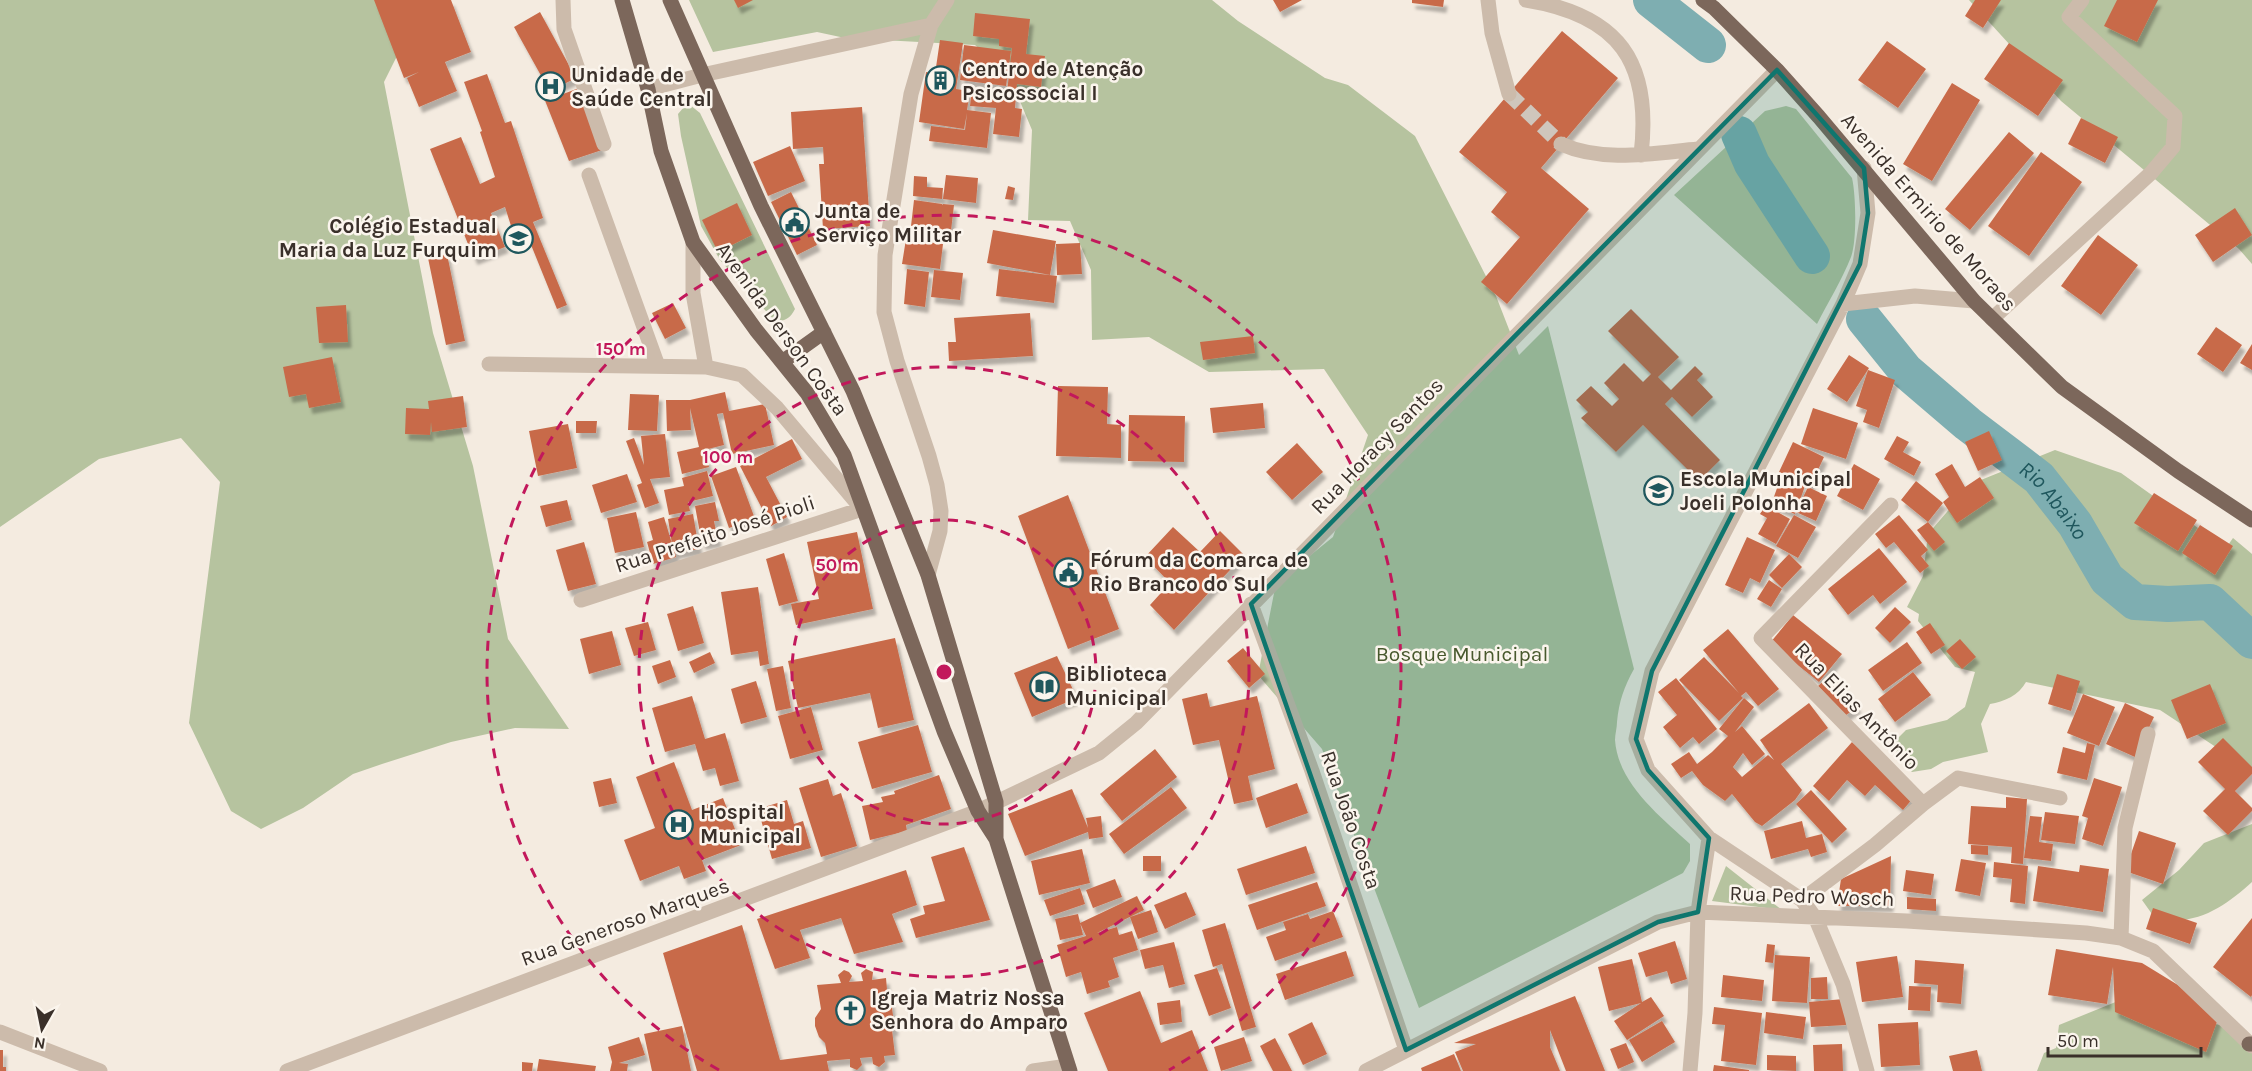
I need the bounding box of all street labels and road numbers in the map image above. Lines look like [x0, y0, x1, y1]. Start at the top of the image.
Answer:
street label: Avenida Ermirio de Moraes [1836, 108, 2022, 316]
street label: Avenida Derson Costa [711, 238, 853, 420]
street label: Rua Horacy Santos [1306, 373, 1448, 519]
street label: Rua Prefeito José Pioli [612, 490, 818, 578]
street label: Rua Elias Antônio [1790, 637, 1924, 775]
street label: Rua João Costa [1316, 748, 1386, 892]
street label: Rua Generoso Marques [517, 873, 733, 971]
street label: Rua Pedro Wosch [1729, 881, 1895, 911]

